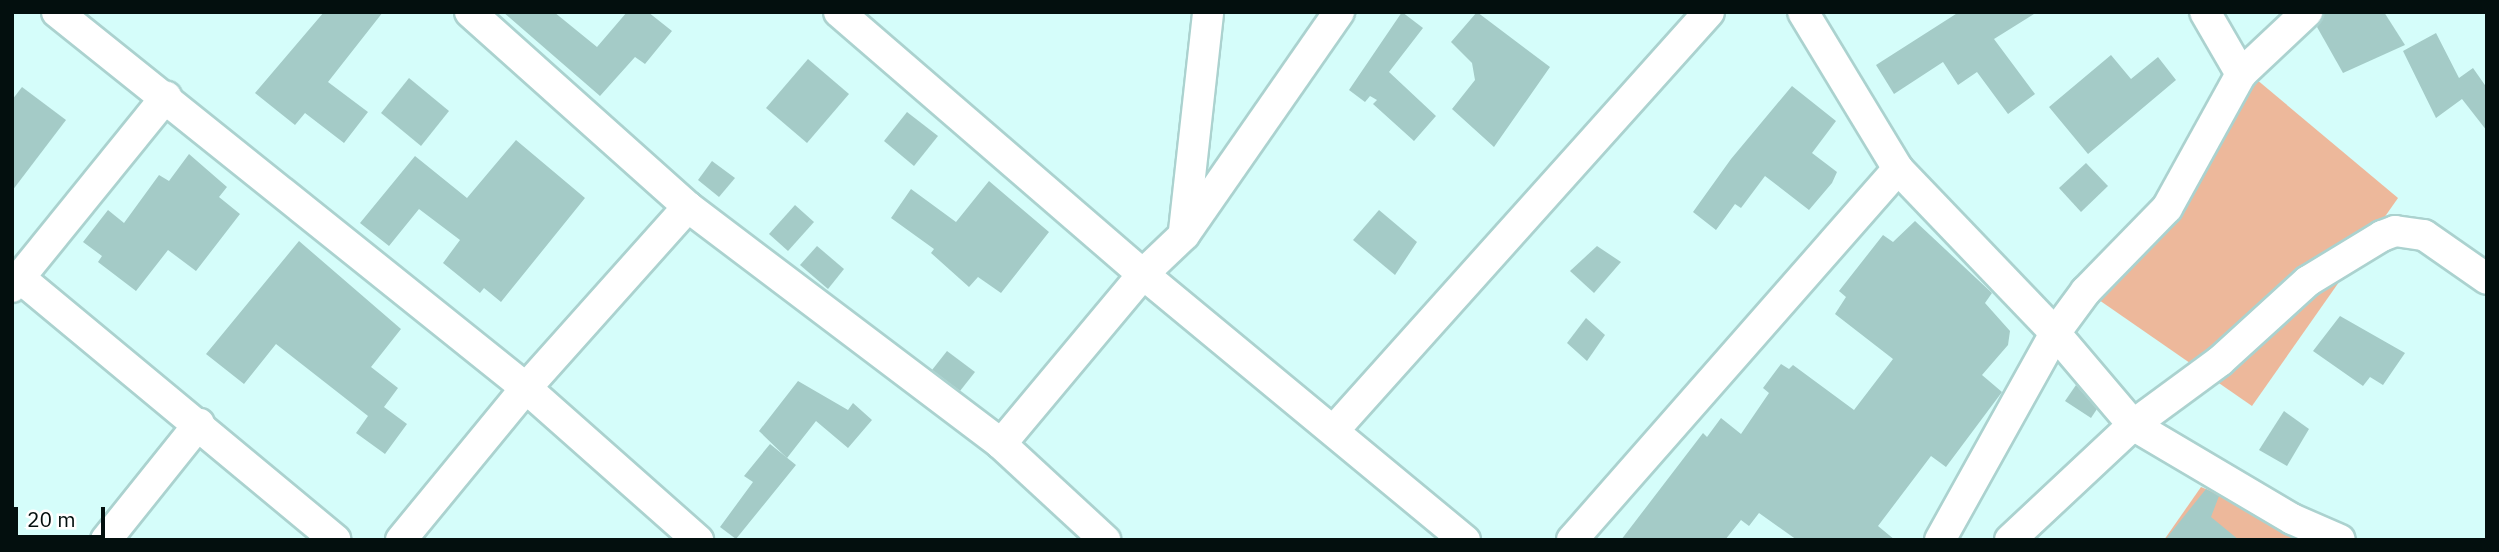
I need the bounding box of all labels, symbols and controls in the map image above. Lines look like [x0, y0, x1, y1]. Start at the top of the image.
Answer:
scale bar [18, 492, 108, 536]
text: 20 m [27, 505, 76, 533]

